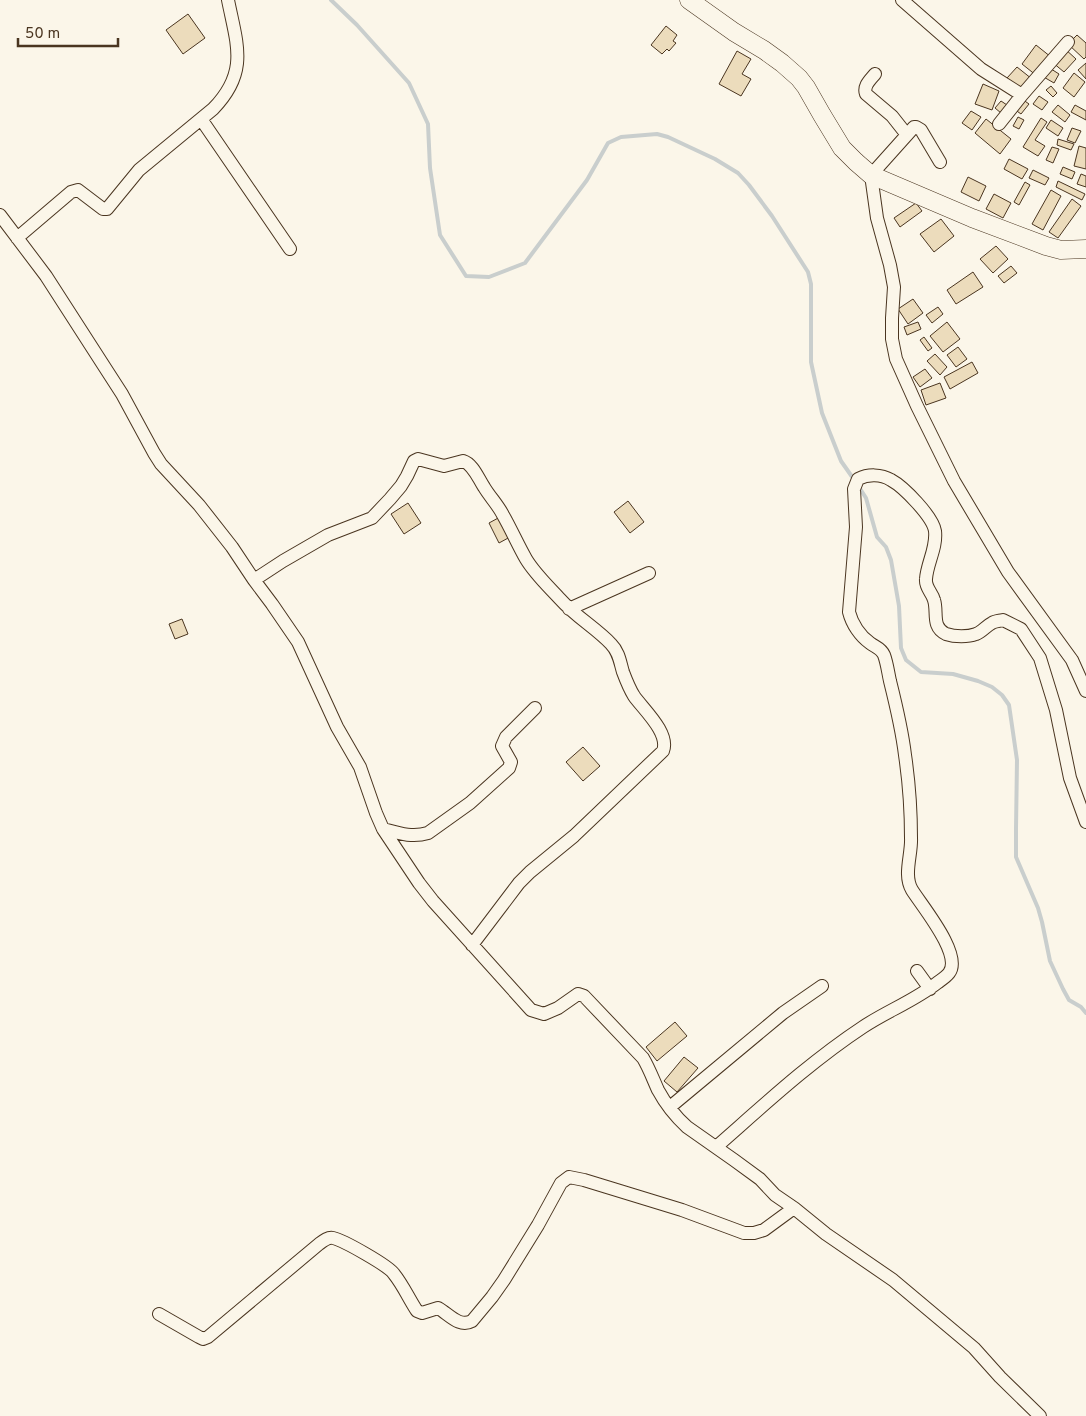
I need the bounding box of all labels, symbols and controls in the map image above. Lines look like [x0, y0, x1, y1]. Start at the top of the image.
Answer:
scale bar [18, 15, 118, 47]
text: 50 m [25, 25, 60, 44]

